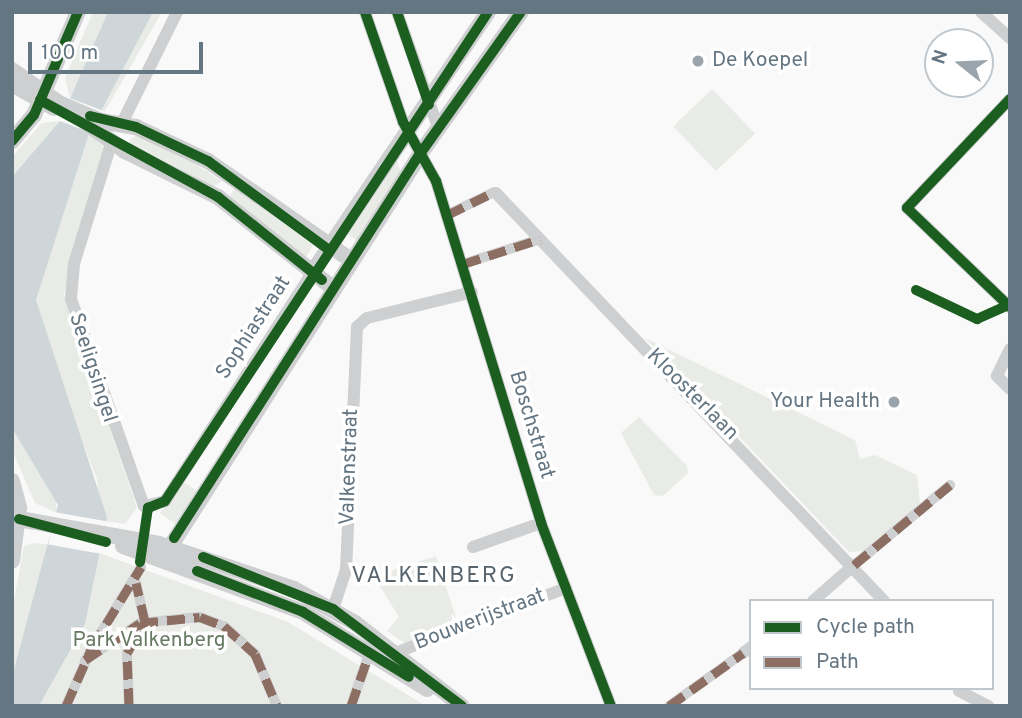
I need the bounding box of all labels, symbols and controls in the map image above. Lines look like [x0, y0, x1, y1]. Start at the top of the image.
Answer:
scale bar [32, 28, 206, 72]
north arrow [924, 28, 994, 98]
text: 100 m [41, 40, 98, 67]
text: N [927, 47, 954, 67]
place label: De Koepel [712, 48, 808, 74]
marker: De Koepel [690, 53, 706, 69]
street label: Sophiastraat [211, 272, 297, 384]
street label: Seeligsingel [62, 310, 122, 426]
street label: Kloosterlaan [641, 344, 743, 446]
street label: Boschstraat [503, 368, 559, 482]
place label: Your Health [770, 389, 880, 415]
marker: Your Health [886, 394, 902, 410]
street label: Valkenstraat [335, 408, 365, 526]
district label: VALKENBERG [353, 563, 515, 591]
street label: Bouwerijstraat [411, 584, 549, 656]
legend [749, 599, 994, 690]
text: Cycle path [816, 614, 915, 641]
park label: Park Valkenberg [72, 628, 226, 654]
text: Path [816, 649, 859, 676]

